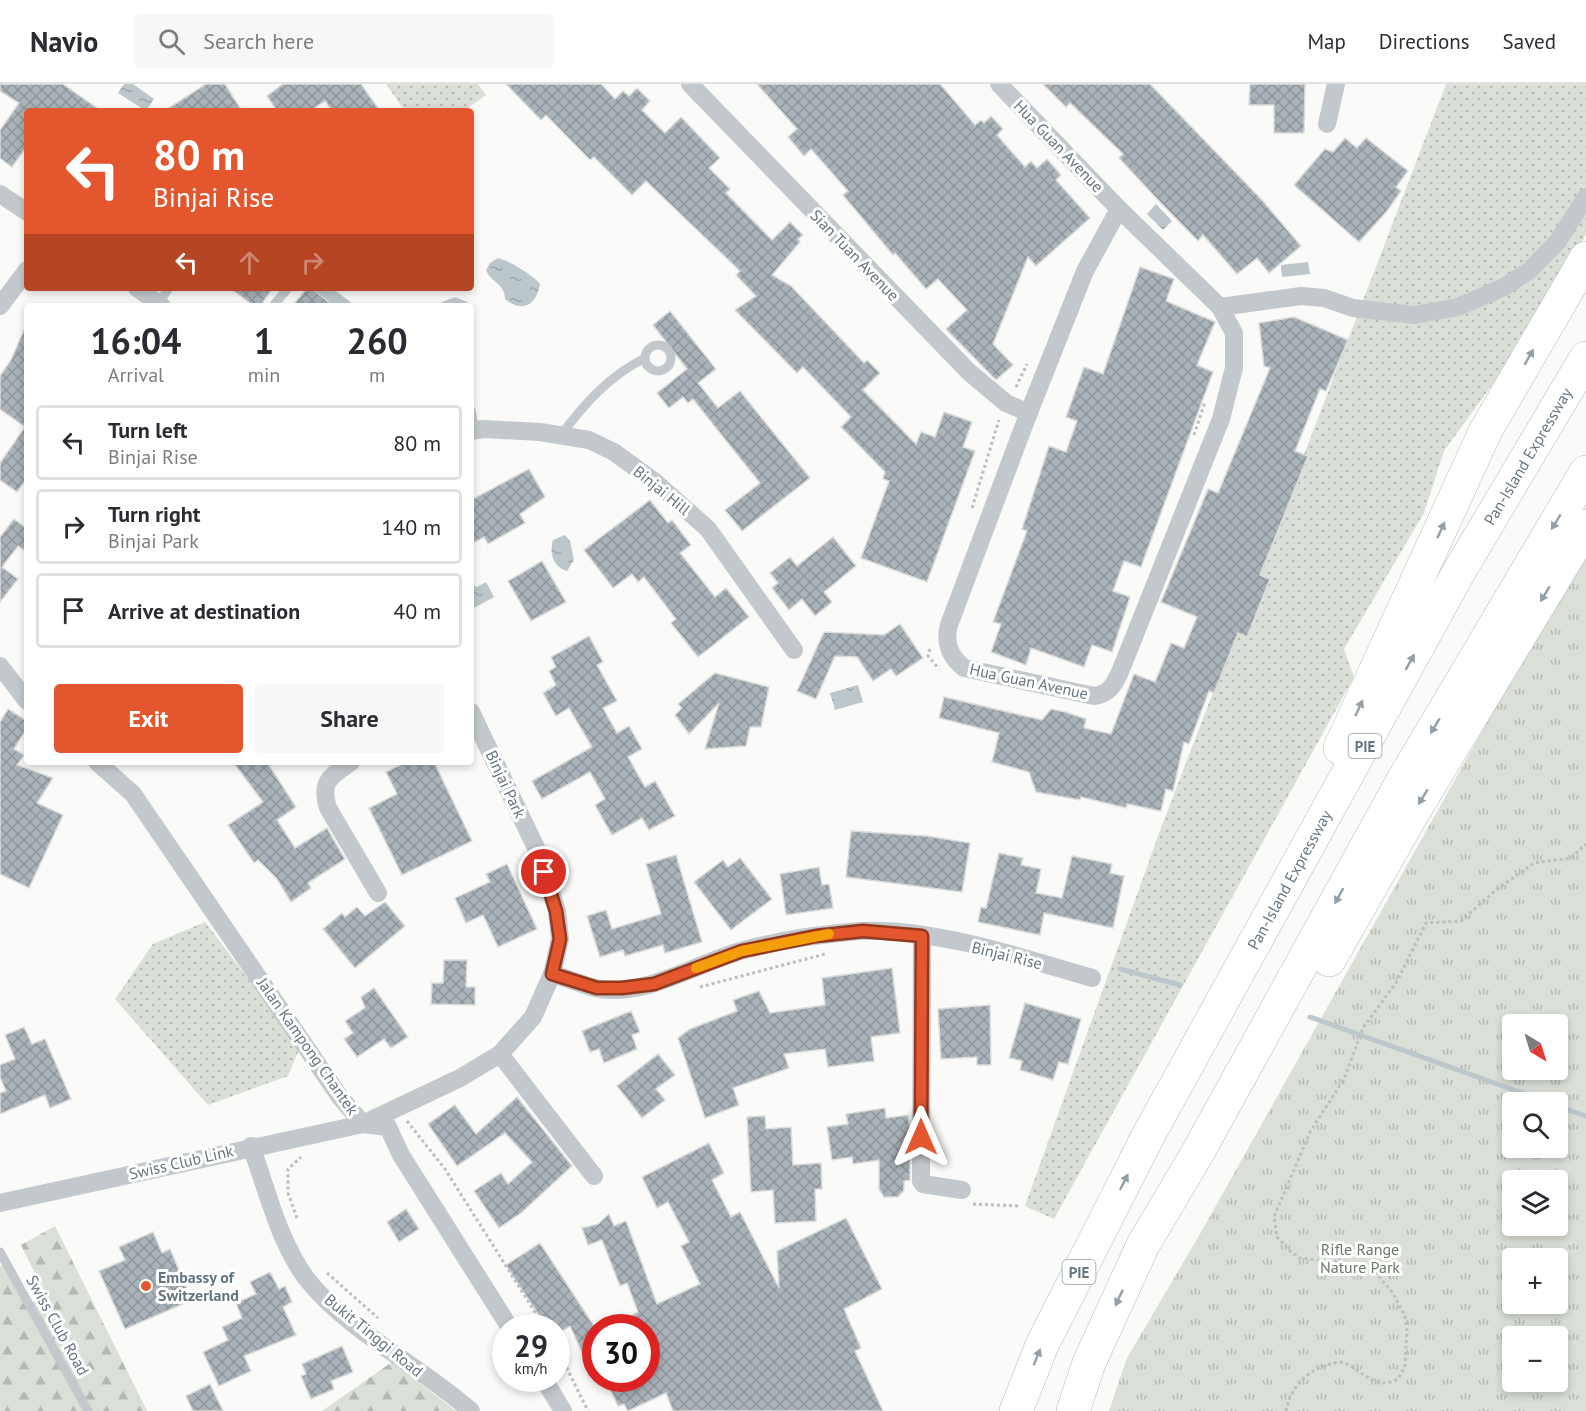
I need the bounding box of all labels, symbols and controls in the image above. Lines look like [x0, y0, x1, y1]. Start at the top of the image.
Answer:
search box [134, 14, 554, 68]
text: Navio [30, 23, 98, 60]
icon: search [155, 25, 188, 58]
text: Search here [203, 27, 314, 55]
text: Map [1307, 28, 1346, 55]
text: Directions [1379, 28, 1470, 55]
text: Saved [1503, 28, 1556, 55]
street label: Hua Guan Avenue [1010, 96, 1108, 196]
text: 80 m [153, 127, 245, 182]
icon: left [54, 132, 132, 210]
text: Binjai Rise [153, 180, 274, 214]
street label: Sian Tuan Avenue [806, 205, 904, 305]
icon: left [170, 246, 203, 279]
icon: ahead [233, 246, 266, 279]
icon: right [296, 246, 329, 279]
text: 16:04 [90, 317, 182, 364]
text: 1 [254, 317, 274, 364]
text: 260 [347, 317, 408, 364]
one-way arrow [1524, 348, 1534, 365]
text: Arrival [108, 362, 164, 388]
text: min [248, 362, 280, 388]
text: m [369, 362, 385, 388]
street label: Pan-Island Expressway [1479, 383, 1576, 528]
text: Turn left [108, 416, 188, 444]
icon: left [57, 426, 90, 459]
text: 80 m [393, 429, 441, 457]
text: Binjai Rise [108, 444, 198, 470]
street label: Binjai Hill [629, 461, 695, 519]
text: Turn right [108, 500, 200, 528]
icon: right [57, 510, 90, 543]
text: 140 m [381, 513, 441, 541]
one-way arrow [1551, 514, 1561, 531]
one-way arrow [1436, 522, 1445, 539]
text: Binjai Park [108, 528, 199, 554]
one-way arrow [1540, 586, 1550, 603]
icon: arrive [57, 594, 90, 627]
text: Arrive at destination [108, 597, 300, 625]
text: 40 m [393, 597, 441, 625]
one-way arrow [1405, 653, 1415, 670]
street label: Hua Guan Avenue [968, 659, 1090, 703]
button: Exit [54, 684, 243, 753]
button: Share [255, 684, 444, 753]
one-way arrow [1355, 699, 1364, 716]
one-way arrow [1430, 718, 1440, 735]
road number: PIE [1348, 734, 1382, 758]
street label: Binjai Park [482, 747, 531, 821]
one-way arrow [1417, 789, 1428, 805]
street label: Pan-Island Expressway [1243, 806, 1336, 953]
pin [518, 846, 569, 897]
icon: arrive [527, 855, 560, 888]
one-way arrow [1334, 887, 1344, 904]
street label: Binjai Rise [970, 937, 1044, 973]
street label: Jalan Kampong Chantek [253, 973, 363, 1119]
north arrow [1502, 1014, 1568, 1080]
map controls [1502, 1014, 1568, 1392]
button: search [1502, 1092, 1568, 1158]
position arrow [889, 1105, 953, 1169]
street label: Swiss Club Link [127, 1140, 236, 1184]
button: layers [1502, 1170, 1568, 1236]
one-way arrow [1120, 1174, 1129, 1191]
park label: Rifle Range Nature Park [1320, 1239, 1400, 1277]
button: + [1502, 1248, 1568, 1314]
road number: PIE [1062, 1260, 1096, 1284]
place label: Embassy of Switzerland [158, 1267, 239, 1305]
street label: Swiss Club Road [22, 1271, 94, 1379]
marker: Embassy of Switzerland [139, 1279, 153, 1293]
street label: Bukit Tinggi Road [321, 1289, 427, 1381]
one-way arrow [1114, 1290, 1124, 1308]
speed limit sign: 30 [582, 1314, 660, 1392]
text: 29 [514, 1326, 548, 1365]
button: − [1502, 1326, 1568, 1392]
one-way arrow [1032, 1347, 1042, 1365]
text: km/h [515, 1359, 547, 1378]

